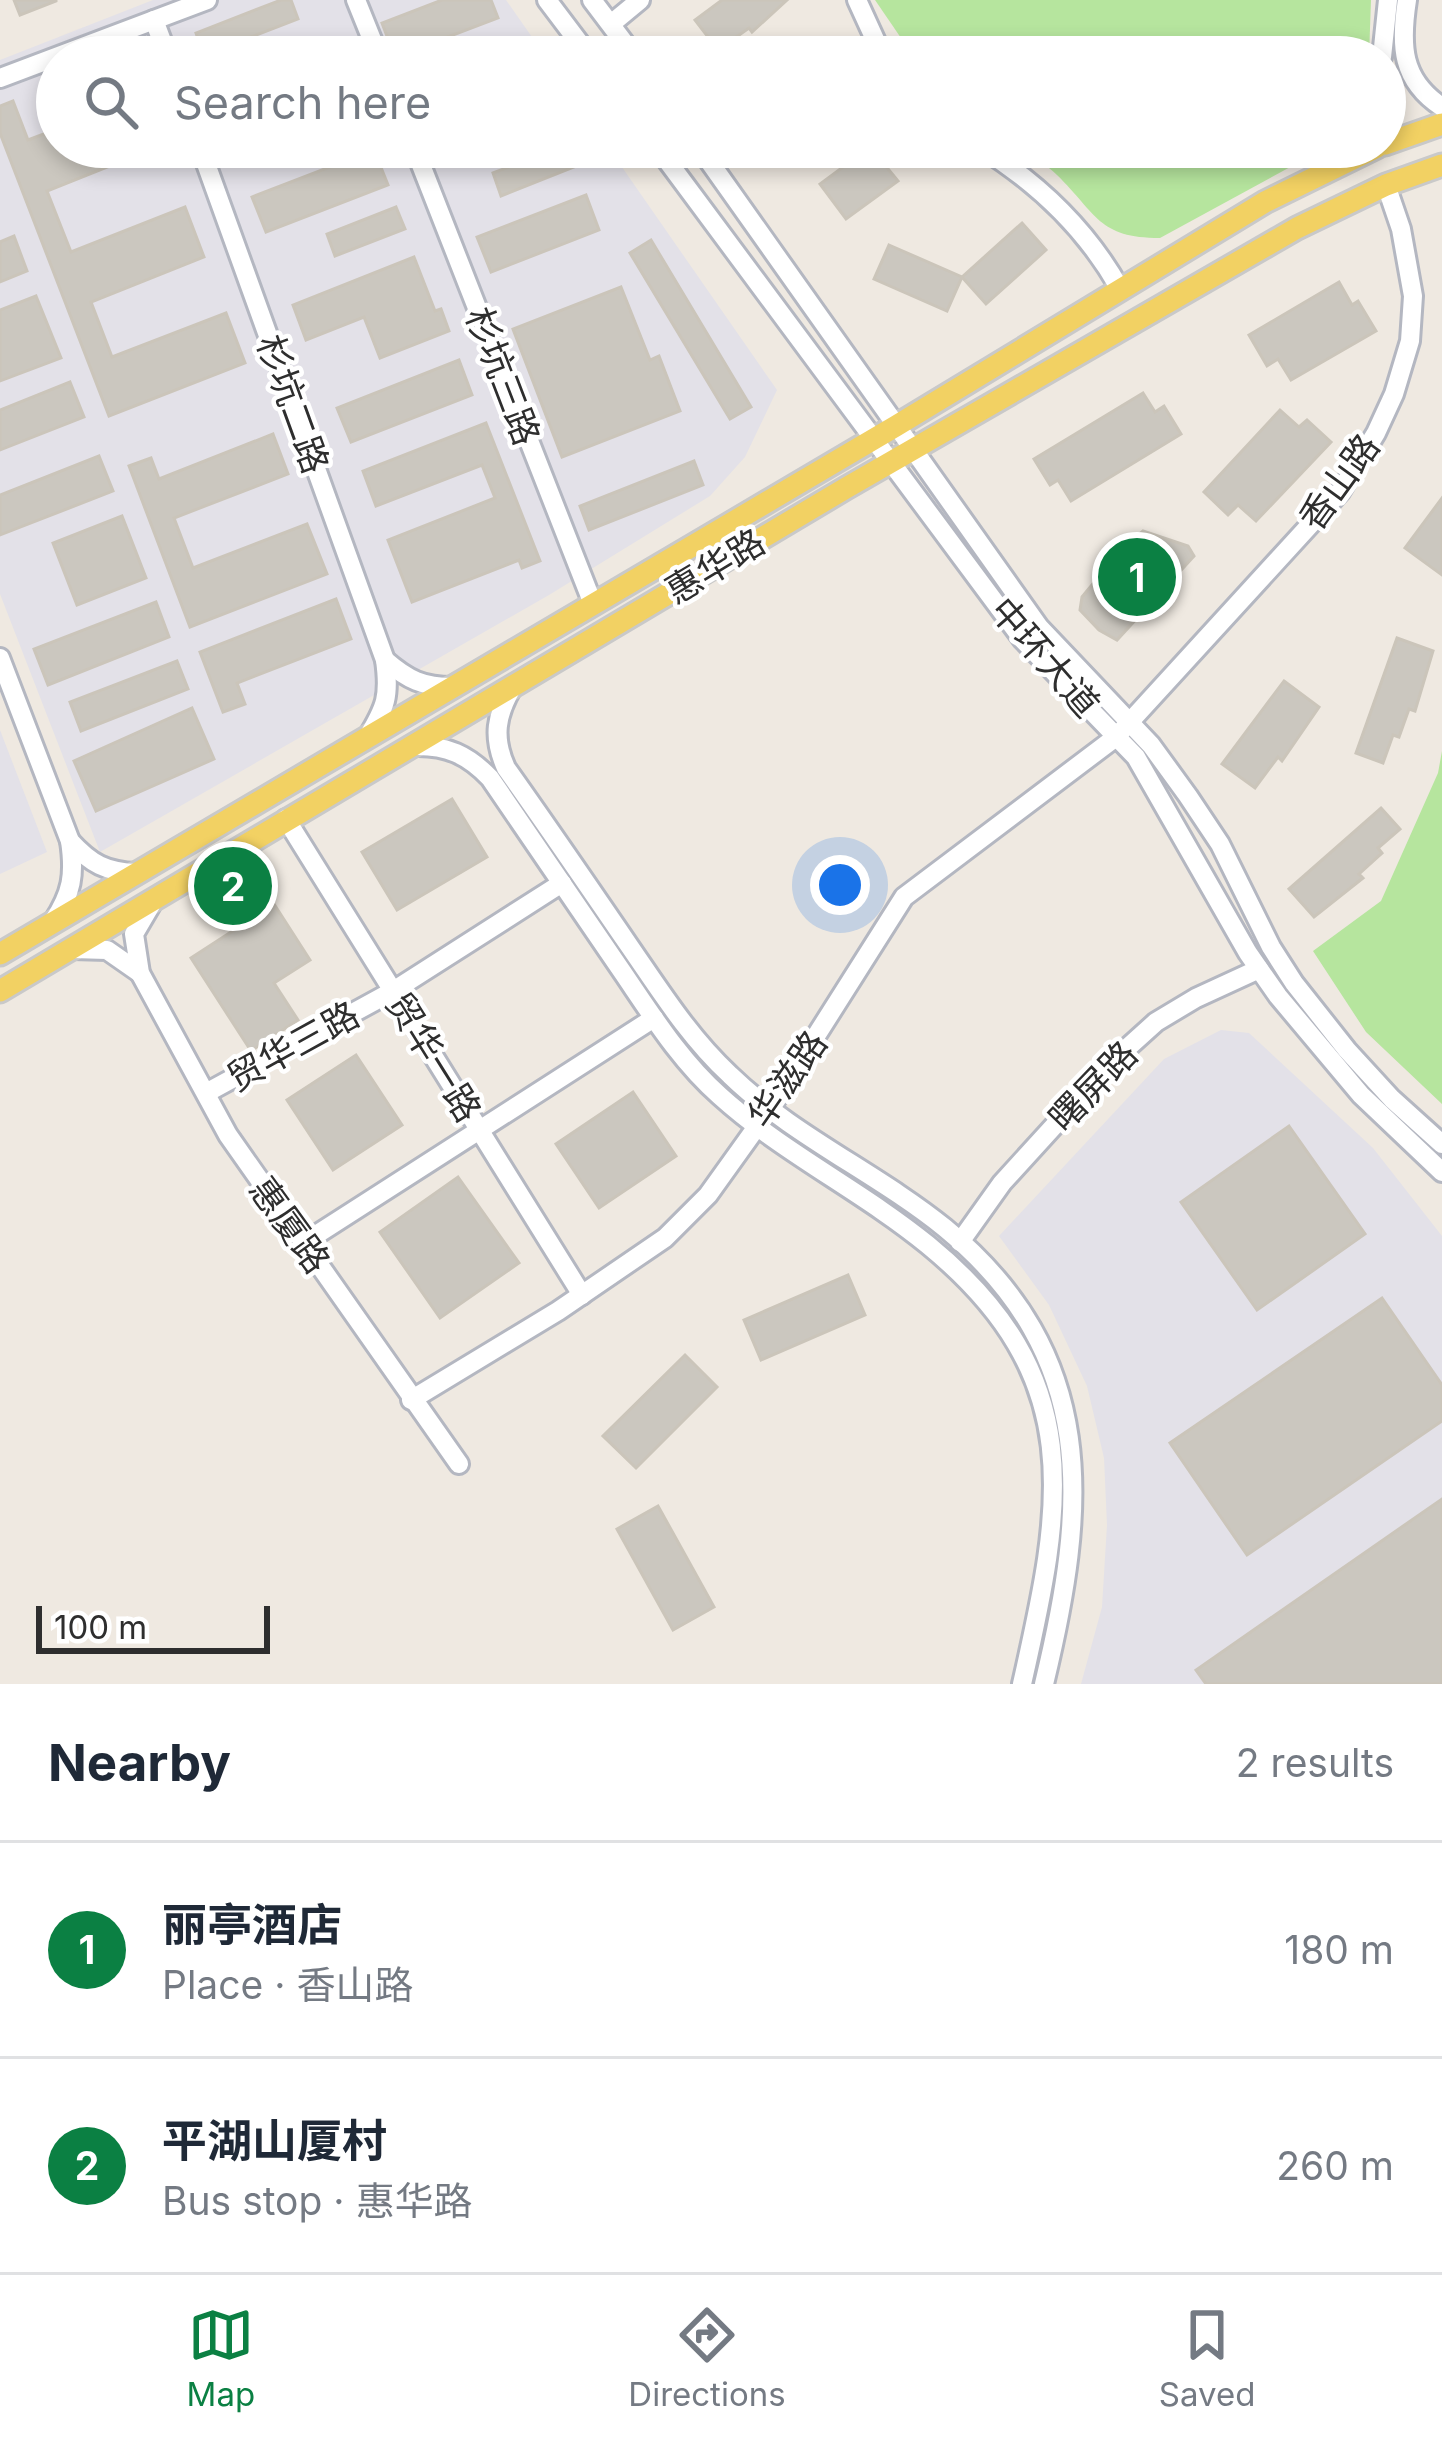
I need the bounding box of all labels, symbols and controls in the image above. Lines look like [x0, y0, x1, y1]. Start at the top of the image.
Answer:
search box [36, 36, 1406, 168]
icon: search [78, 69, 144, 135]
text: Search here [174, 75, 431, 130]
street label: 杉坑三路 [457, 301, 549, 451]
street label: 杉坑二路 [248, 329, 338, 479]
street label: 香山路 [1289, 425, 1389, 539]
street label: 惠华路 [657, 519, 773, 613]
pin: 1 [1098, 532, 1176, 622]
street label: 中环大道 [981, 588, 1109, 726]
pin: 2 [194, 841, 272, 931]
your location [810, 855, 870, 915]
street label: 贸华一路 [377, 984, 491, 1130]
street label: 贸华三路 [219, 992, 367, 1100]
street label: 华滋路 [738, 1022, 836, 1136]
street label: 曙屏路 [1040, 1032, 1146, 1140]
street label: 惠厦路 [240, 1168, 340, 1282]
scale bar [36, 1600, 270, 1653]
text: 100 m [54, 1607, 147, 1647]
text: Nearby [48, 1732, 231, 1793]
text: 2 results [1236, 1739, 1394, 1786]
text: 丽亭酒店 [162, 1897, 342, 1952]
text: 1 [79, 1926, 95, 1973]
text: 180 m [1284, 1926, 1394, 1973]
text: Place · 香山路 [162, 1961, 413, 2008]
text: 平湖山厦村 [162, 2113, 387, 2168]
text: 2 [75, 2142, 99, 2189]
text: 260 m [1276, 2142, 1394, 2189]
text: Bus stop · 惠华路 [162, 2177, 473, 2224]
tab: Map [187, 2302, 255, 2414]
tab: Directions [628, 2302, 786, 2414]
tab: Saved [1159, 2302, 1255, 2414]

